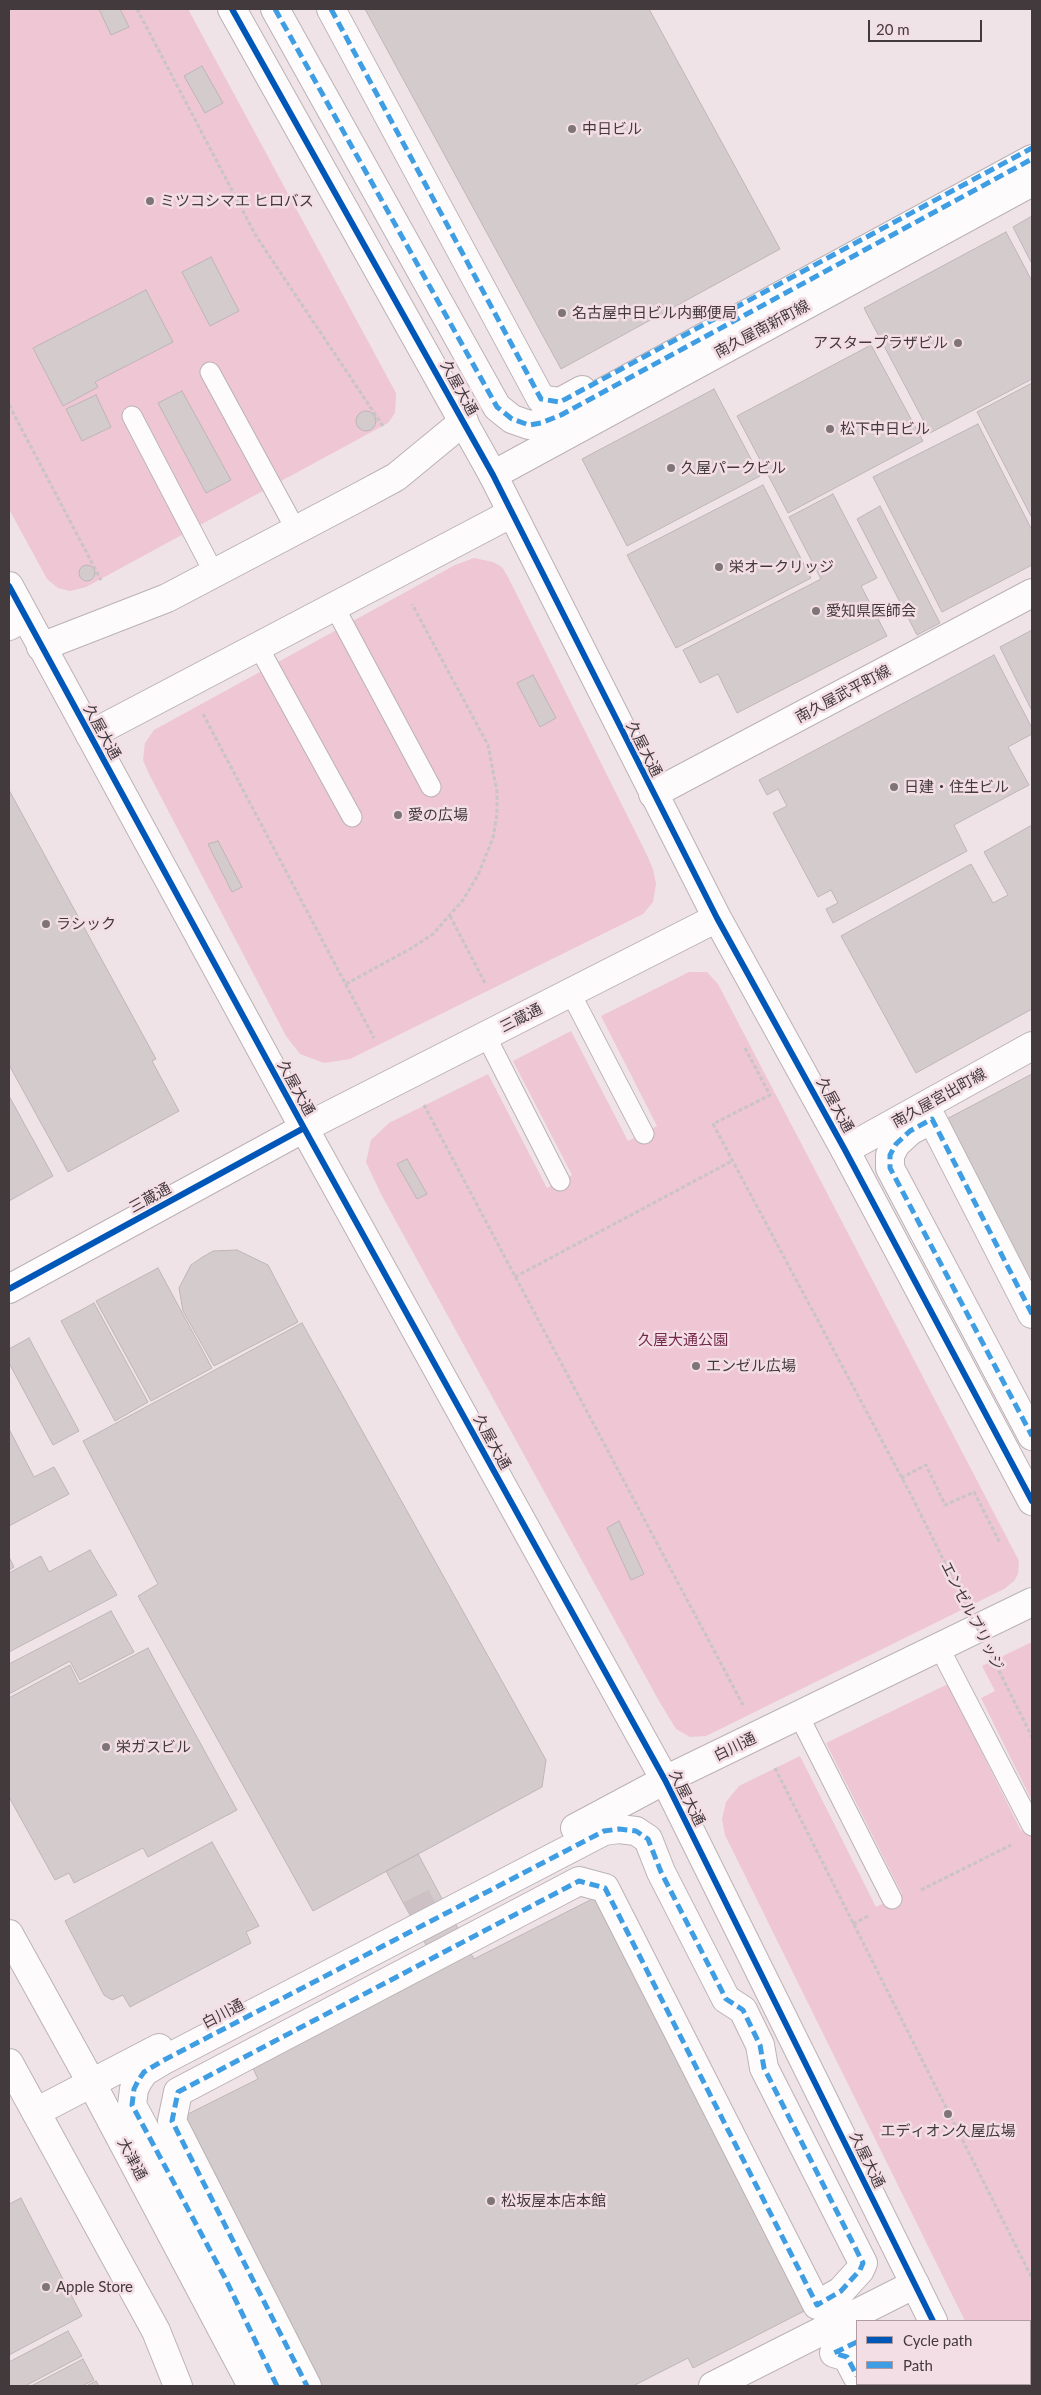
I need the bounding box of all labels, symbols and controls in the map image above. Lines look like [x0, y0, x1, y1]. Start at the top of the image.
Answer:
scale bar [871, 10, 985, 42]
text: 20 m [876, 20, 910, 38]
place label: 中日ビル [582, 120, 642, 138]
marker: 中日ビル [566, 123, 578, 135]
place label: ミツコシマエ ヒロバス [160, 192, 314, 210]
marker: ミツコシマエ ヒロバス [144, 195, 156, 207]
street label: 南久屋南新町線 [711, 296, 813, 362]
place label: 名古屋中日ビル内郵便局 [572, 304, 737, 322]
marker: 名古屋中日ビル内郵便局 [556, 307, 568, 319]
place label: アスタープラザビル [813, 334, 948, 352]
marker: アスタープラザビル [952, 337, 964, 349]
street label: 久屋大通 [437, 357, 481, 419]
place label: 松下中日ビル [840, 420, 930, 438]
marker: 松下中日ビル [824, 423, 836, 435]
place label: 久屋パークビル [681, 459, 786, 477]
marker: 久屋パークビル [665, 462, 677, 474]
place label: 栄オークリッジ [729, 558, 834, 576]
marker: 栄オークリッジ [713, 561, 725, 573]
place label: 愛知県医師会 [826, 602, 916, 620]
marker: 愛知県医師会 [810, 605, 822, 617]
street label: 南久屋武平町線 [792, 661, 894, 727]
street label: 久屋大通 [80, 701, 124, 763]
street label: 久屋大通 [622, 718, 666, 780]
place label: 日建・住生ビル [904, 778, 1009, 796]
marker: 日建・住生ビル [888, 781, 900, 793]
place label: 愛の広場 [408, 806, 468, 824]
marker: 愛の広場 [392, 809, 404, 821]
place label: ラシック [56, 915, 116, 933]
marker: ラシック [40, 918, 52, 930]
street label: 三蔵通 [497, 1000, 545, 1036]
street label: 久屋大通 [274, 1057, 318, 1119]
street label: 南久屋宮出町線 [889, 1065, 989, 1131]
street label: 久屋大通 [813, 1074, 857, 1136]
street label: 三蔵通 [126, 1179, 174, 1217]
park label: 久屋大通公園 [638, 1331, 728, 1349]
place label: エンゼル広場 [706, 1357, 796, 1375]
marker: エンゼル広場 [690, 1360, 702, 1372]
street label: 久屋大通 [470, 1411, 514, 1473]
street label: エンゼルブリッジ [937, 1558, 1007, 1674]
street label: 白川通 [711, 1729, 759, 1765]
place label: 栄ガスビル [116, 1738, 191, 1756]
marker: 栄ガスビル [100, 1741, 112, 1753]
street label: 久屋大通 [665, 1767, 709, 1829]
street label: 白川通 [199, 1995, 247, 2033]
marker: エディオン久屋広場 [942, 2108, 954, 2120]
place label: エディオン久屋広場 [881, 2122, 1015, 2140]
street label: 久屋大通 [846, 2129, 888, 2191]
street label: 大津通 [113, 2135, 151, 2183]
place label: 松坂屋本店本館 [501, 2192, 606, 2210]
marker: 松坂屋本店本館 [485, 2195, 497, 2207]
place label: Apple Store [56, 2278, 133, 2296]
marker: Apple Store [40, 2281, 52, 2293]
legend [856, 2320, 1031, 2385]
text: Cycle path [903, 2331, 972, 2349]
text: Path [903, 2356, 933, 2374]

